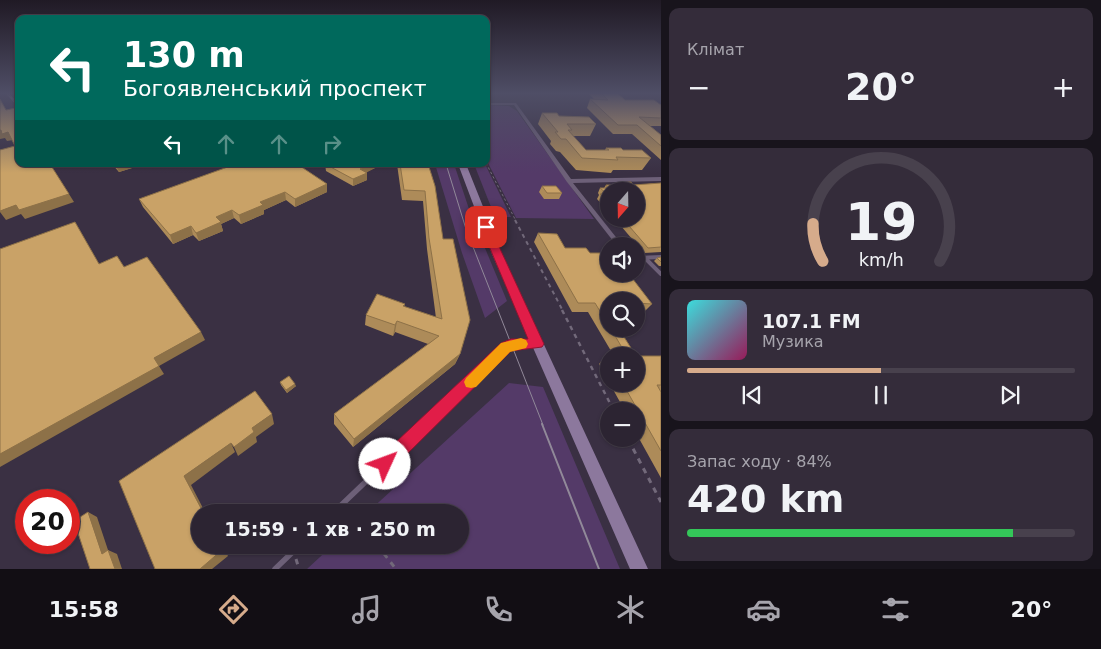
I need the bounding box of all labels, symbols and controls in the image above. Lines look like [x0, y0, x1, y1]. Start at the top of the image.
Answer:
icon: left [40, 35, 105, 100]
text: 130 m [123, 35, 245, 75]
text: Клімат [687, 40, 744, 59]
text: 20° [845, 65, 917, 109]
text: − [687, 71, 710, 104]
text: + [1052, 71, 1075, 104]
text: Богоявленський проспект [123, 76, 427, 101]
icon: left [159, 130, 187, 158]
icon: ahead [212, 130, 240, 158]
icon: ahead [265, 130, 293, 158]
icon: right [318, 130, 346, 158]
north arrow [600, 182, 645, 228]
map controls [600, 182, 645, 447]
text: 19 [845, 192, 917, 252]
pin [465, 206, 507, 248]
icon: arrive [472, 213, 500, 241]
button: sound [600, 237, 645, 282]
text: km/h [858, 249, 904, 270]
button: search [600, 292, 645, 337]
text: 107.1 FM [762, 310, 861, 332]
text: Музика [762, 332, 824, 351]
button: + [600, 347, 645, 392]
icon: previous [738, 381, 766, 409]
icon: pause [867, 381, 895, 409]
icon: next [996, 381, 1024, 409]
button: − [600, 402, 645, 447]
position arrow [358, 437, 410, 489]
text: Запас ходу · 84% [687, 452, 832, 471]
text: 420 km [687, 477, 844, 521]
speed limit sign: 20 [15, 489, 80, 554]
text: 15:59 · 1 хв · 250 m [224, 518, 436, 540]
icon: directions [216, 592, 251, 627]
icon: music [349, 592, 384, 627]
icon: phone [481, 592, 516, 627]
icon: climate [613, 592, 648, 627]
icon: car [746, 592, 781, 627]
icon: filters [878, 592, 913, 627]
text: 15:58 [49, 597, 119, 622]
text: 20° [1011, 597, 1052, 622]

